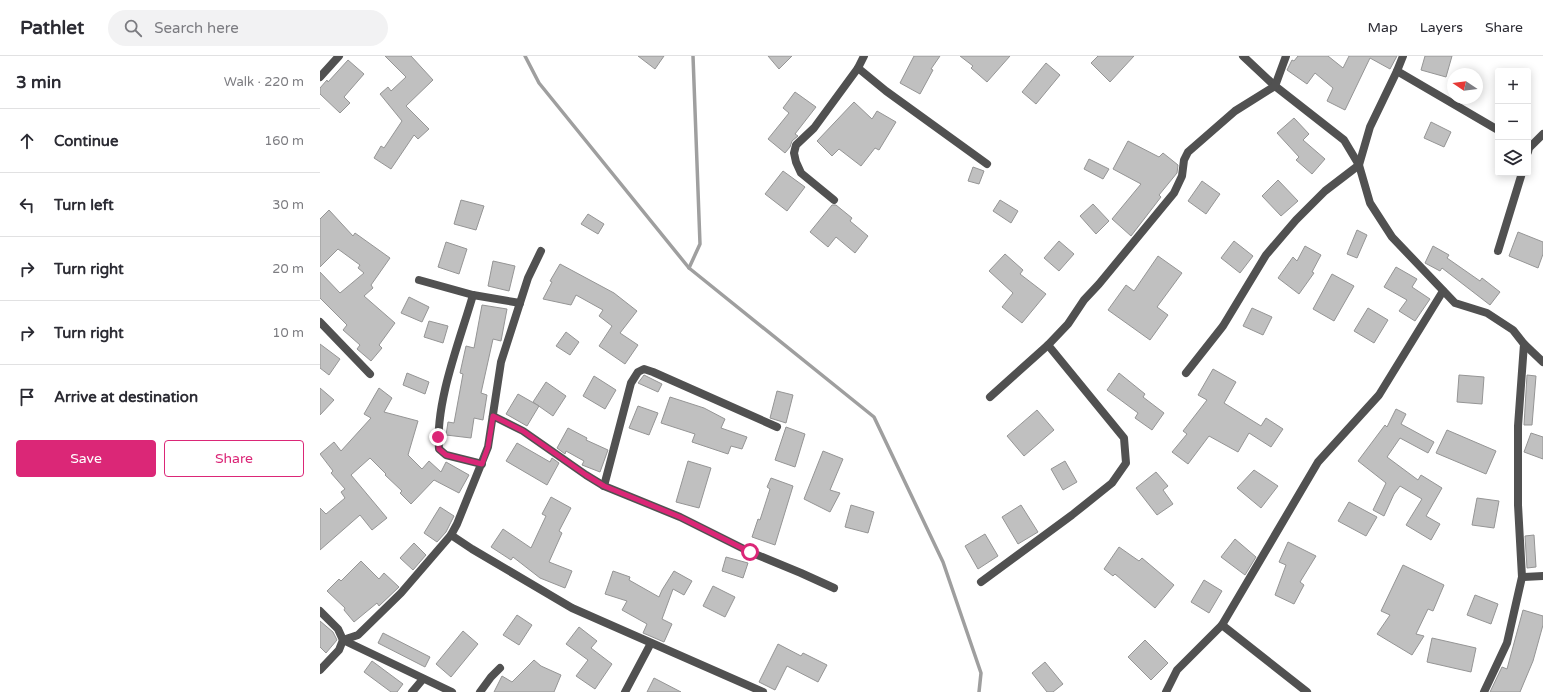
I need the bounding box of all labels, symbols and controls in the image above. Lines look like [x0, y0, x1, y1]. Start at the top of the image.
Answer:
search box [108, 10, 388, 46]
text: Pathlet [20, 17, 84, 39]
icon: search [122, 17, 144, 39]
text: Search here [154, 19, 239, 37]
text: Map [1368, 19, 1398, 36]
text: Layers [1420, 19, 1463, 36]
text: Share [1485, 19, 1523, 36]
north arrow [1447, 68, 1483, 104]
map controls [1495, 68, 1531, 176]
button: + [1495, 68, 1531, 104]
text: 3 min [16, 72, 61, 93]
text: Walk · 220 m [224, 74, 304, 90]
button: − [1495, 104, 1531, 140]
icon: ahead [16, 130, 38, 152]
text: Continue [54, 132, 118, 150]
text: 160 m [264, 133, 304, 149]
button: layers [1495, 140, 1531, 176]
icon: left [16, 194, 38, 216]
text: Turn left [54, 196, 114, 214]
text: 30 m [272, 197, 304, 213]
icon: right [16, 258, 38, 280]
text: Turn right [54, 260, 124, 278]
text: 20 m [272, 261, 304, 277]
icon: right [16, 322, 38, 344]
text: Turn right [54, 324, 124, 342]
text: 10 m [272, 325, 304, 341]
icon: arrive [16, 386, 38, 408]
text: Arrive at destination [54, 388, 198, 406]
route end [429, 428, 447, 446]
button: Save [16, 440, 156, 477]
button: Share [164, 440, 304, 477]
route start [741, 543, 759, 561]

